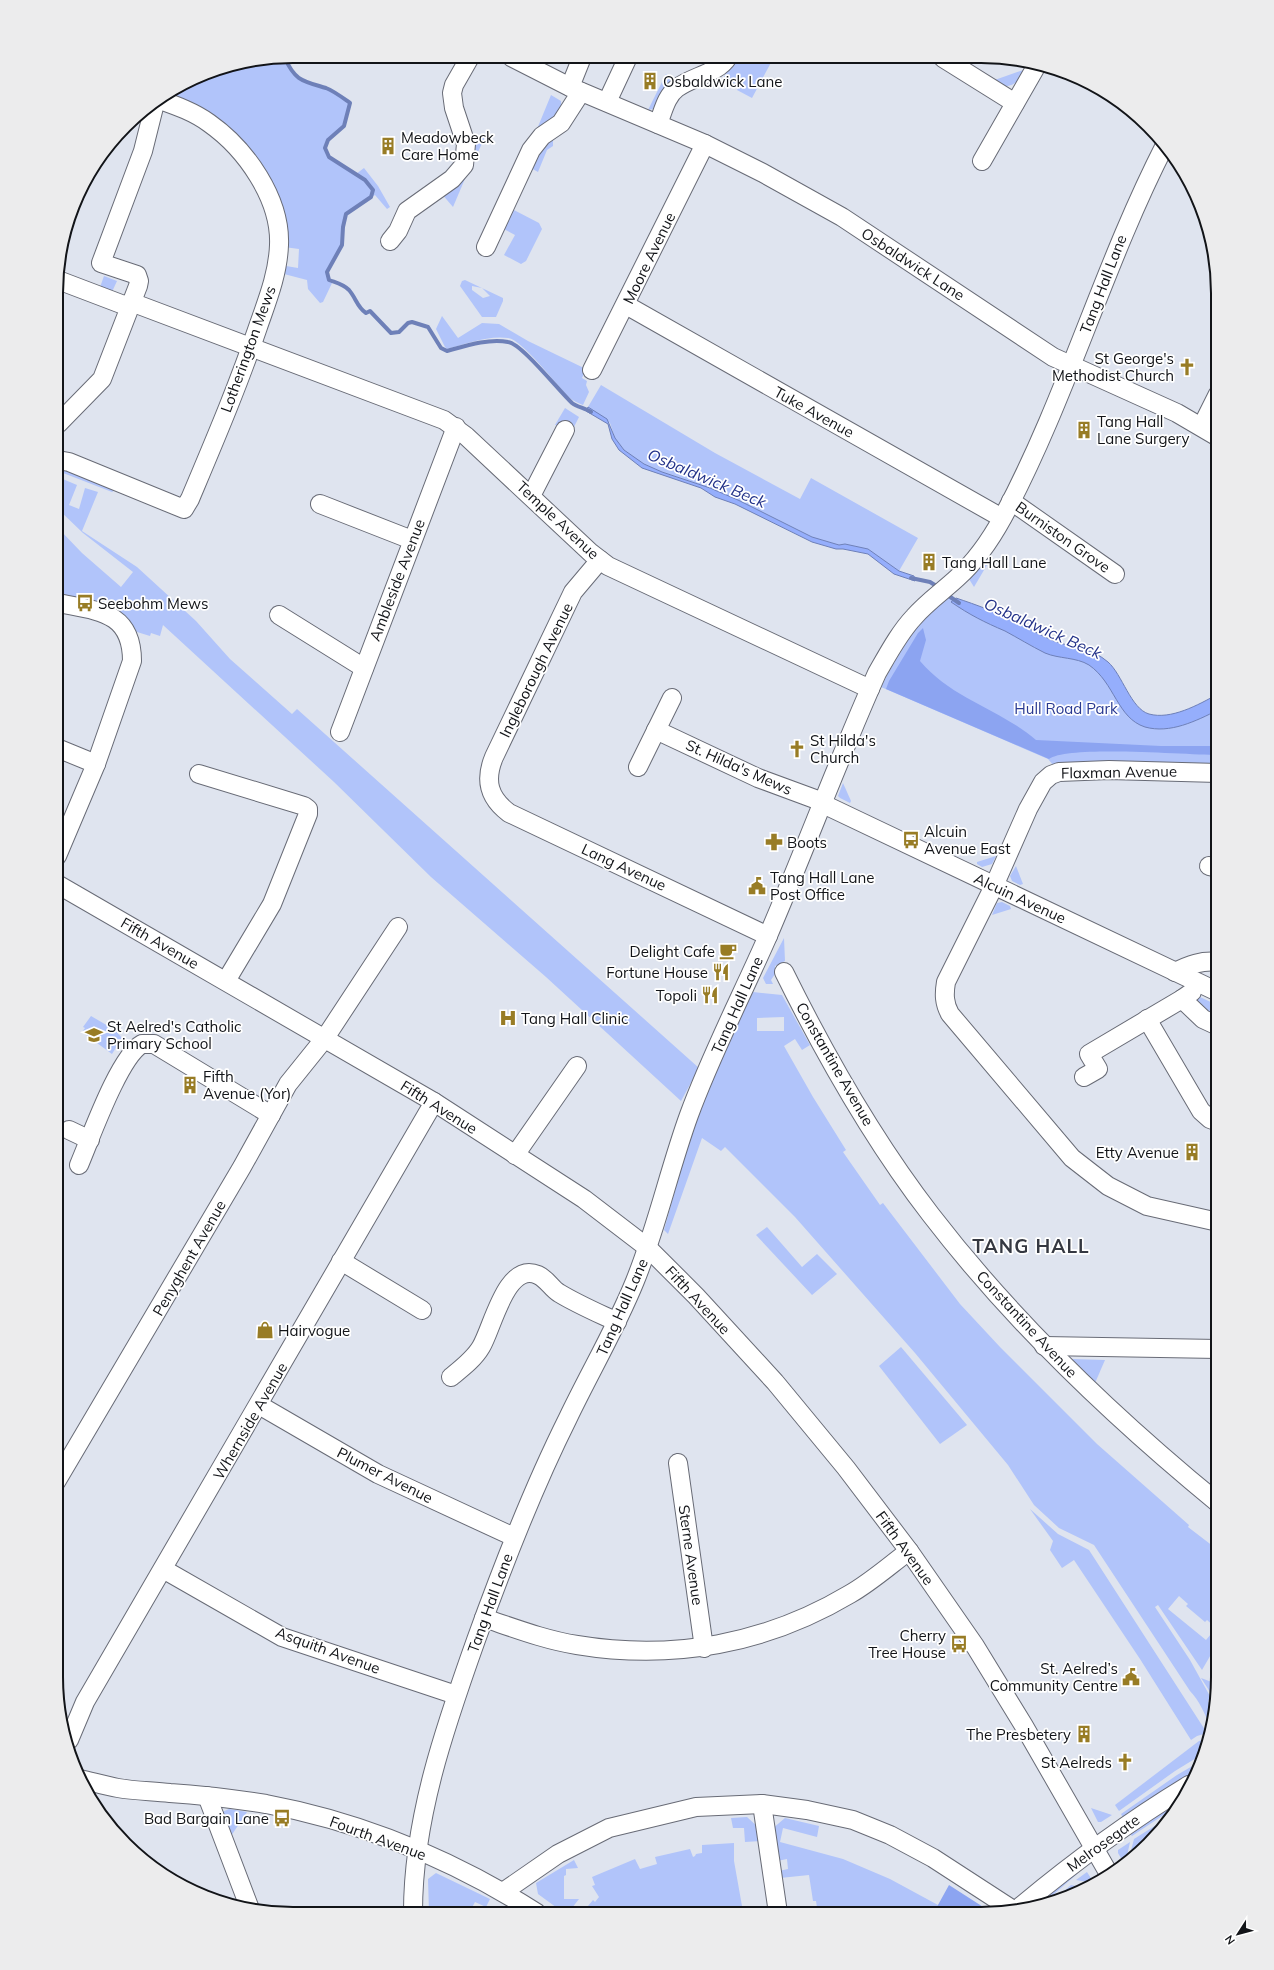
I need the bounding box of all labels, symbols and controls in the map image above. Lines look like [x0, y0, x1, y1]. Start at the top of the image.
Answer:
building icon: Osbaldwick Lane [640, 71, 660, 91]
place label: Osbaldwick Lane [663, 72, 782, 91]
place label: Meadowbeck Care Home [401, 128, 494, 164]
building icon: Meadowbeck Care Home [378, 136, 398, 156]
street label: Moore Avenue [619, 209, 679, 307]
street label: Osbaldwick Lane [858, 224, 968, 304]
street label: Tang Hall Lane [1075, 232, 1131, 336]
street label: Lotherington Mews [216, 283, 280, 415]
place label: St George's Methodist Church [1052, 349, 1174, 385]
church icon: St George's Methodist Church [1177, 357, 1197, 377]
street label: Tuke Avenue [771, 382, 857, 442]
place label: Tang Hall Lane Surgery [1097, 412, 1189, 448]
building icon: Tang Hall Lane Surgery [1074, 420, 1094, 440]
water label: Osbaldwick Beck [645, 444, 770, 512]
street label: Temple Avenue [513, 477, 603, 563]
street label: Burniston Grove [1012, 497, 1114, 577]
street label: Ambleside Avenue [365, 516, 429, 644]
building icon: Tang Hall Lane [919, 552, 939, 572]
place label: Tang Hall Lane [942, 553, 1046, 572]
bus stop icon: Seebohm Mews [75, 593, 95, 613]
water label: Osbaldwick Beck [981, 593, 1106, 663]
place label: Seebohm Mews [98, 594, 208, 613]
street label: Ingleborough Avenue [495, 600, 577, 740]
park label: Hull Road Park [1014, 699, 1118, 718]
place label: St Hilda's Church [810, 731, 876, 767]
street label: St. Hilda's Mews [683, 735, 795, 799]
church icon: St Hilda's Church [787, 739, 807, 759]
street label: Flaxman Avenue [1061, 761, 1177, 783]
place label: Alcuin Avenue East [924, 822, 1011, 858]
bus stop icon: Alcuin Avenue East [901, 830, 921, 850]
pharmacy icon: Boots [764, 832, 784, 852]
place label: Boots [787, 833, 827, 852]
street label: Lang Avenue [579, 839, 669, 895]
place label: Tang Hall Lane Post Office [770, 868, 874, 904]
street label: Alcuin Avenue [971, 868, 1069, 928]
public building icon: Tang Hall Lane Post Office [747, 876, 767, 896]
street label: Fifth Avenue [118, 913, 202, 973]
cafe icon: Delight Cafe [718, 941, 738, 961]
place label: Delight Cafe [629, 942, 715, 961]
street label: Tang Hall Lane [707, 953, 767, 1057]
restaurant icon: Fortune House [711, 962, 731, 982]
place label: Fortune House [606, 963, 708, 982]
restaurant icon: Topoli [700, 985, 720, 1005]
place label: Topoli [656, 986, 697, 1005]
street label: Constantine Avenue [792, 999, 878, 1129]
hospital icon: Tang Hall Clinic [498, 1008, 518, 1028]
place label: Tang Hall Clinic [521, 1009, 628, 1028]
place label: St Aelred's Catholic Primary School [107, 1017, 242, 1053]
school or university icon: St Aelred's Catholic Primary School [84, 1025, 104, 1045]
place label: Fifth Avenue (Yor) [203, 1067, 291, 1103]
building icon: Fifth Avenue (Yor) [180, 1075, 200, 1095]
street label: Fifth Avenue [397, 1076, 481, 1138]
building icon: Etty Avenue [1182, 1142, 1202, 1162]
place label: Etty Avenue [1096, 1143, 1179, 1162]
street label: Penyghent Avenue [148, 1197, 230, 1319]
district label: TANG HALL [972, 1234, 1090, 1258]
street label: Tang Hall Lane [592, 1255, 652, 1359]
street label: Fifth Avenue [661, 1262, 735, 1338]
street label: Constantine Avenue [973, 1267, 1081, 1381]
shop icon: Hairvogue [255, 1320, 275, 1340]
place label: Hairvogue [278, 1321, 350, 1340]
street label: Whernside Avenue [209, 1359, 291, 1483]
street label: Plumer Avenue [334, 1443, 436, 1507]
street label: Sterne Avenue [675, 1504, 707, 1606]
street label: Fifth Avenue [872, 1507, 938, 1589]
street label: Tang Hall Lane [463, 1551, 517, 1655]
street label: Asquith Avenue [273, 1622, 383, 1678]
place label: Cherry Tree House [868, 1626, 946, 1662]
bus stop icon: Cherry Tree House [949, 1634, 969, 1654]
place label: St. Aelred’s Community Centre [990, 1659, 1118, 1695]
public building icon: St. Aelred’s Community Centre [1121, 1667, 1141, 1687]
building icon: The Presbetery [1074, 1724, 1094, 1744]
place label: The Presbetery [966, 1725, 1071, 1744]
church icon: St Aelreds [1115, 1752, 1135, 1772]
place label: St Aelreds [1041, 1753, 1112, 1772]
bus stop icon: Bad Bargain Lane [272, 1808, 292, 1828]
place label: Bad Bargain Lane [144, 1809, 269, 1828]
street label: Melrosegate [1063, 1810, 1143, 1876]
street label: Fourth Avenue [327, 1812, 429, 1864]
north arrow [1218, 1914, 1258, 1954]
text: N [1222, 1932, 1238, 1947]

